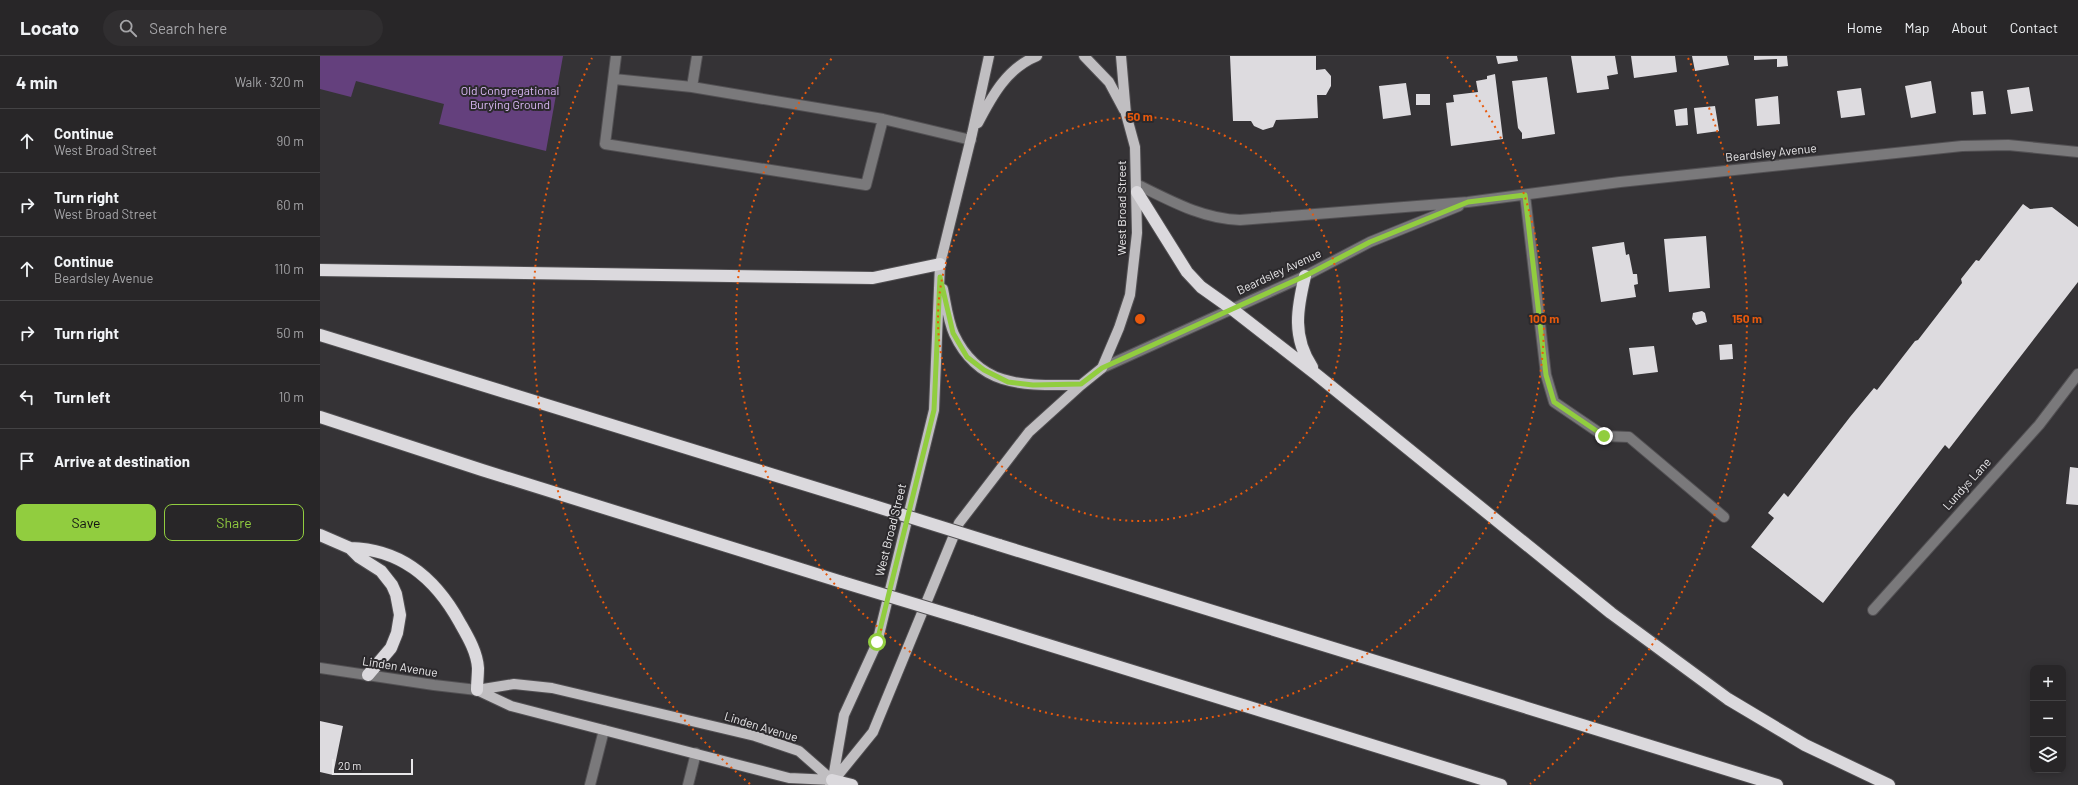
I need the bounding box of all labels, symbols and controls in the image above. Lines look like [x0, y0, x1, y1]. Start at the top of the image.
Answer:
search box [103, 10, 383, 46]
text: Locato [20, 16, 79, 39]
icon: search [117, 17, 139, 39]
text: Search here [149, 19, 227, 37]
text: Home [1847, 19, 1883, 36]
text: Map [1905, 19, 1929, 36]
text: About [1951, 19, 1988, 36]
text: Contact [2010, 19, 2058, 36]
text: 4 min [16, 72, 58, 92]
text: Walk · 320 m [235, 74, 304, 90]
park label: Old Congregational Burying Ground [461, 83, 559, 111]
text: 50 m [1127, 109, 1153, 123]
text: Continue [54, 124, 114, 142]
icon: ahead [16, 130, 38, 152]
text: 90 m [277, 133, 304, 149]
street label: Beardsley Avenue [1725, 140, 1817, 164]
text: West Broad Street [54, 142, 157, 158]
street label: West Broad Street [1114, 161, 1128, 255]
text: Turn right [54, 188, 119, 206]
icon: right [16, 194, 38, 216]
text: 60 m [277, 197, 304, 213]
text: West Broad Street [54, 206, 157, 222]
street label: Beardsley Avenue [1234, 245, 1323, 297]
text: Continue [54, 252, 114, 270]
icon: ahead [16, 258, 38, 280]
text: 110 m [274, 261, 304, 277]
text: Beardsley Avenue [54, 270, 153, 286]
text: 100 m [1529, 311, 1559, 325]
text: 150 m [1732, 311, 1762, 325]
centre of rings [1133, 312, 1147, 326]
icon: right [16, 322, 38, 344]
text: Turn right [54, 324, 119, 342]
text: 50 m [277, 325, 304, 341]
icon: left [16, 386, 38, 408]
text: Turn left [54, 388, 110, 406]
text: 10 m [279, 389, 304, 405]
route end [1595, 427, 1613, 445]
icon: arrive [16, 450, 38, 472]
text: Arrive at destination [54, 452, 190, 470]
street label: Lundys Lane [1939, 454, 1993, 512]
street label: West Broad Street [872, 482, 908, 578]
button: Save [16, 504, 156, 541]
button: Share [164, 504, 304, 541]
route start [868, 633, 886, 651]
street label: Linden Avenue [361, 653, 439, 679]
map controls [2030, 665, 2066, 773]
button: + [2030, 665, 2066, 701]
button: − [2030, 701, 2066, 737]
street label: Linden Avenue [723, 708, 800, 744]
button: layers [2030, 737, 2066, 773]
scale bar [332, 757, 413, 776]
text: 20 m [338, 759, 361, 772]

